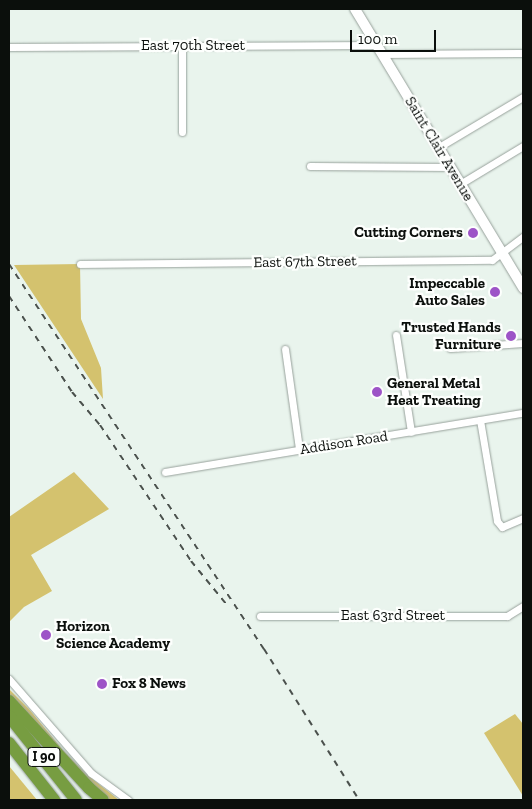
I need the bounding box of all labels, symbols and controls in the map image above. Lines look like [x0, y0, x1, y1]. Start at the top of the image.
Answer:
scale bar [352, 20, 438, 52]
text: 100 m [358, 30, 397, 48]
street label: East 70th Street [141, 37, 245, 55]
street label: Saint Clair Avenue [401, 93, 477, 205]
place label: Cutting Corners [354, 224, 463, 242]
marker: Cutting Corners [467, 227, 479, 239]
street label: East 67th Street [253, 252, 357, 272]
place label: Impeccable Auto Sales [409, 274, 485, 309]
marker: Impeccable Auto Sales [489, 286, 501, 298]
place label: Trusted Hands Furniture [401, 318, 501, 353]
marker: Trusted Hands Furniture [505, 330, 517, 342]
place label: General Metal Heat Treating [387, 374, 481, 409]
marker: General Metal Heat Treating [371, 386, 383, 398]
street label: Addison Road [299, 427, 389, 459]
street label: East 63rd Street [341, 607, 445, 625]
place label: Horizon Science Academy [56, 617, 170, 652]
marker: Horizon Science Academy [40, 629, 52, 641]
place label: Fox 8 News [112, 675, 186, 693]
marker: Fox 8 News [96, 678, 108, 690]
road number: I 90 [27, 746, 62, 769]

